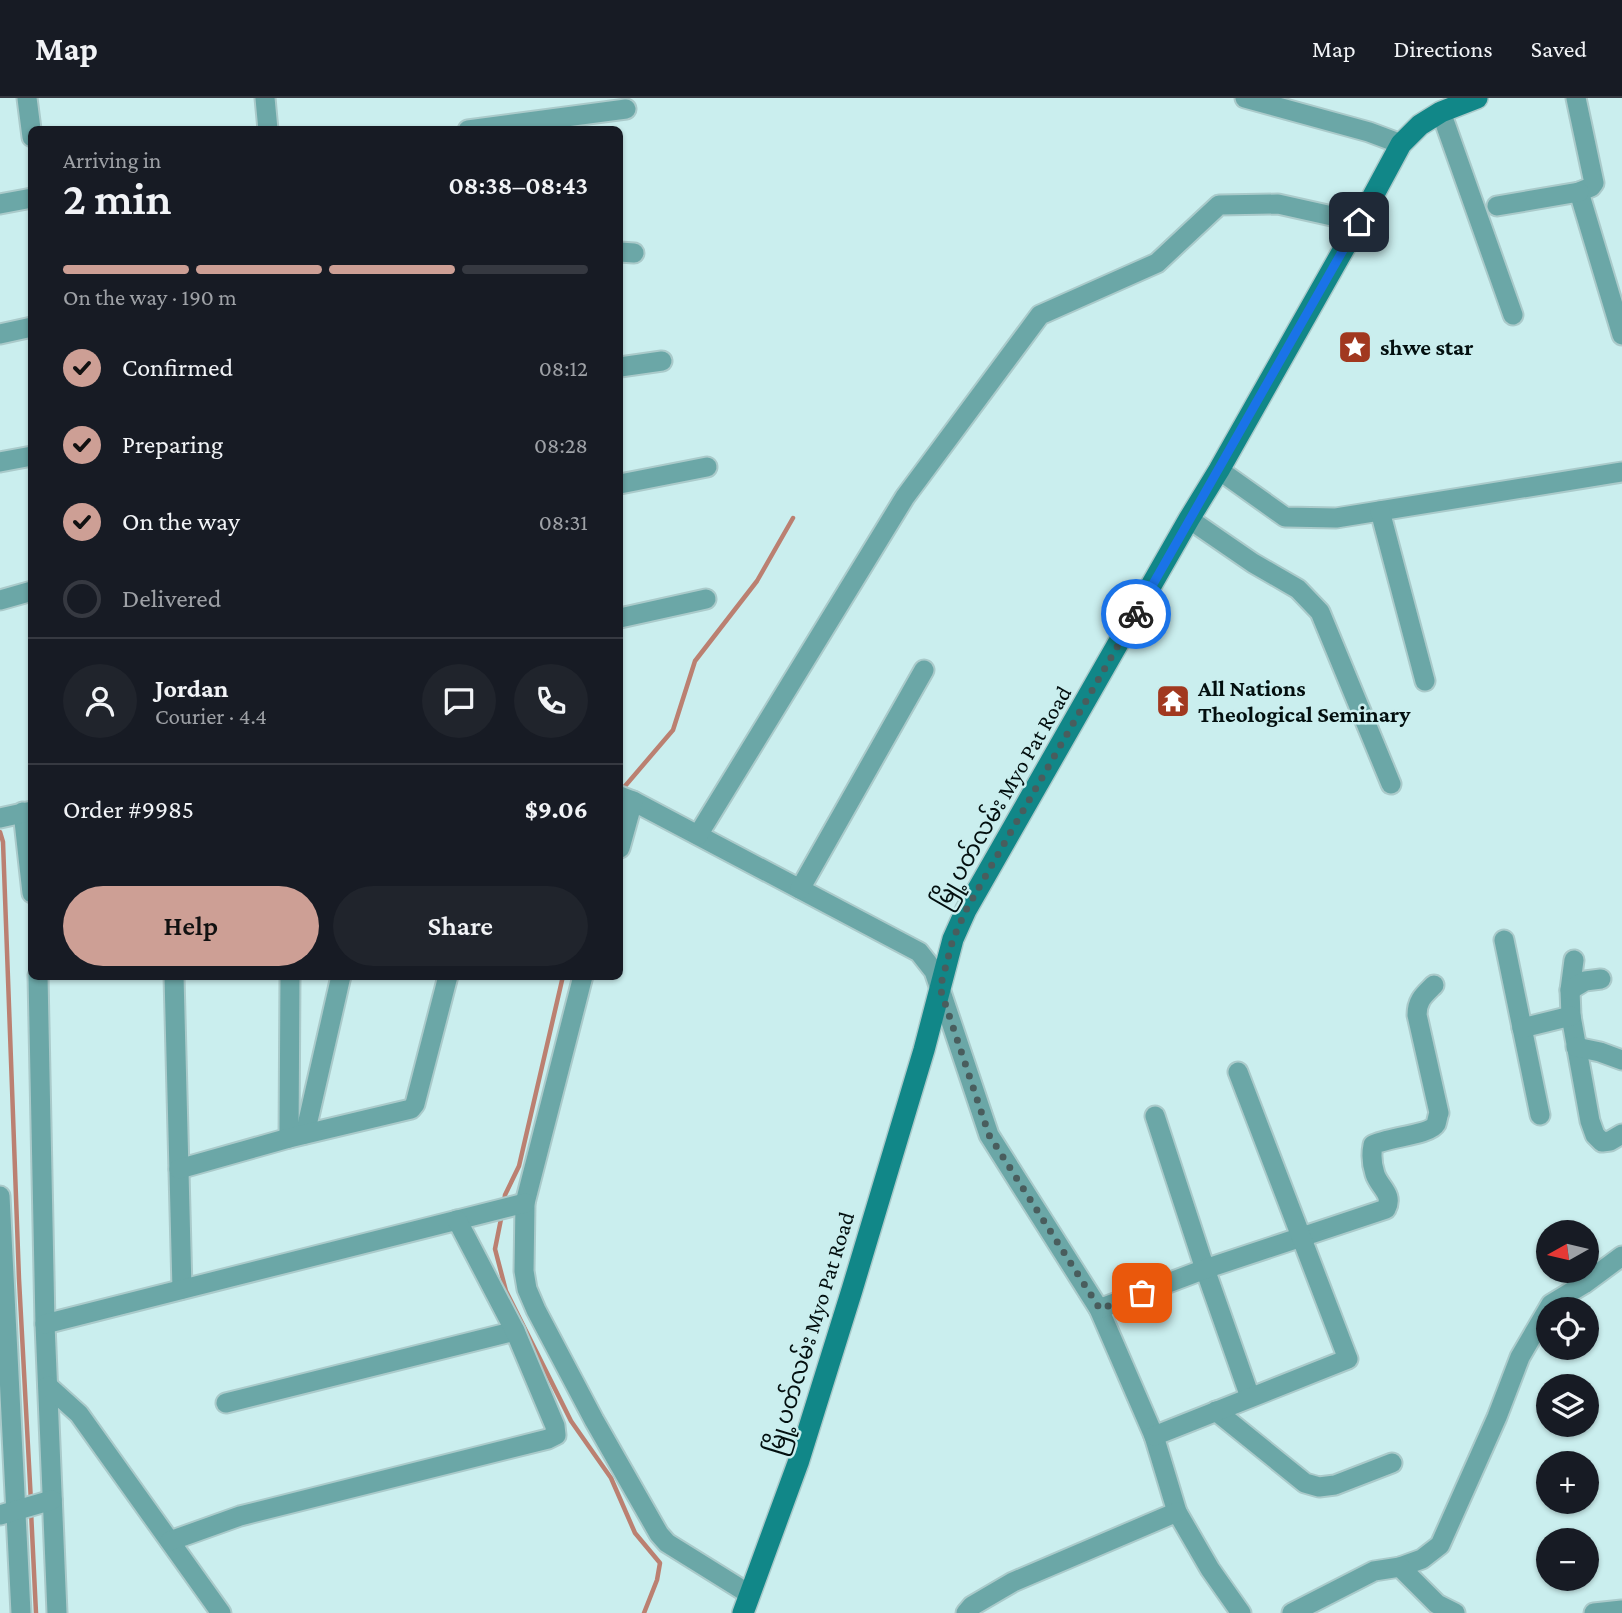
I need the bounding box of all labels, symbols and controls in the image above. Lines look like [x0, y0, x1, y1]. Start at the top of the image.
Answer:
text: Map [35, 30, 98, 67]
text: Map [1312, 35, 1356, 62]
text: Directions [1394, 35, 1493, 62]
text: Saved [1531, 35, 1587, 62]
text: Arriving in [63, 147, 161, 173]
text: 08:38–08:43 [448, 171, 588, 200]
text: 2 min [63, 173, 171, 224]
pin [1329, 192, 1389, 252]
icon: home [1340, 203, 1378, 241]
text: On the way · 190 m [63, 284, 237, 310]
place icon: shwe star [1336, 328, 1374, 366]
place label: shwe star [1380, 334, 1473, 360]
icon: check [63, 349, 101, 387]
text: Confirmed [122, 353, 233, 382]
text: 08:12 [539, 355, 588, 381]
icon: check [63, 426, 101, 464]
text: Preparing [122, 430, 223, 459]
text: 08:28 [534, 432, 588, 458]
icon: check [63, 503, 101, 541]
text: On the way [122, 507, 240, 536]
text: 08:31 [539, 509, 588, 535]
courier [1101, 579, 1171, 649]
text: Delivered [122, 584, 221, 613]
icon: bike [1117, 595, 1155, 633]
button: person [63, 664, 137, 738]
button: chat [422, 664, 496, 738]
button: phone [514, 664, 588, 738]
text: Jordan [155, 674, 229, 703]
place label: All Nations Theological Seminary [1197, 675, 1411, 727]
street label: မြို့ပတ်လမ်း Myo Pat Road [925, 680, 1082, 916]
temple icon: All Nations Theological Seminary [1154, 682, 1192, 720]
text: Courier · 4.4 [155, 703, 267, 729]
text: Order #9985 [63, 795, 194, 824]
text: $9.06 [525, 795, 588, 824]
button: Help [63, 886, 319, 966]
button: Share [333, 886, 588, 966]
street label: မြို့ပတ်လမ်း Myo Pat Road [758, 1208, 865, 1459]
north arrow [1536, 1220, 1600, 1283]
map controls [1536, 1220, 1599, 1591]
pin [1112, 1263, 1172, 1323]
icon: bag [1123, 1274, 1161, 1312]
button: locate [1536, 1297, 1599, 1360]
button: layers [1536, 1374, 1599, 1437]
button: + [1536, 1451, 1599, 1514]
button: − [1536, 1528, 1599, 1591]

